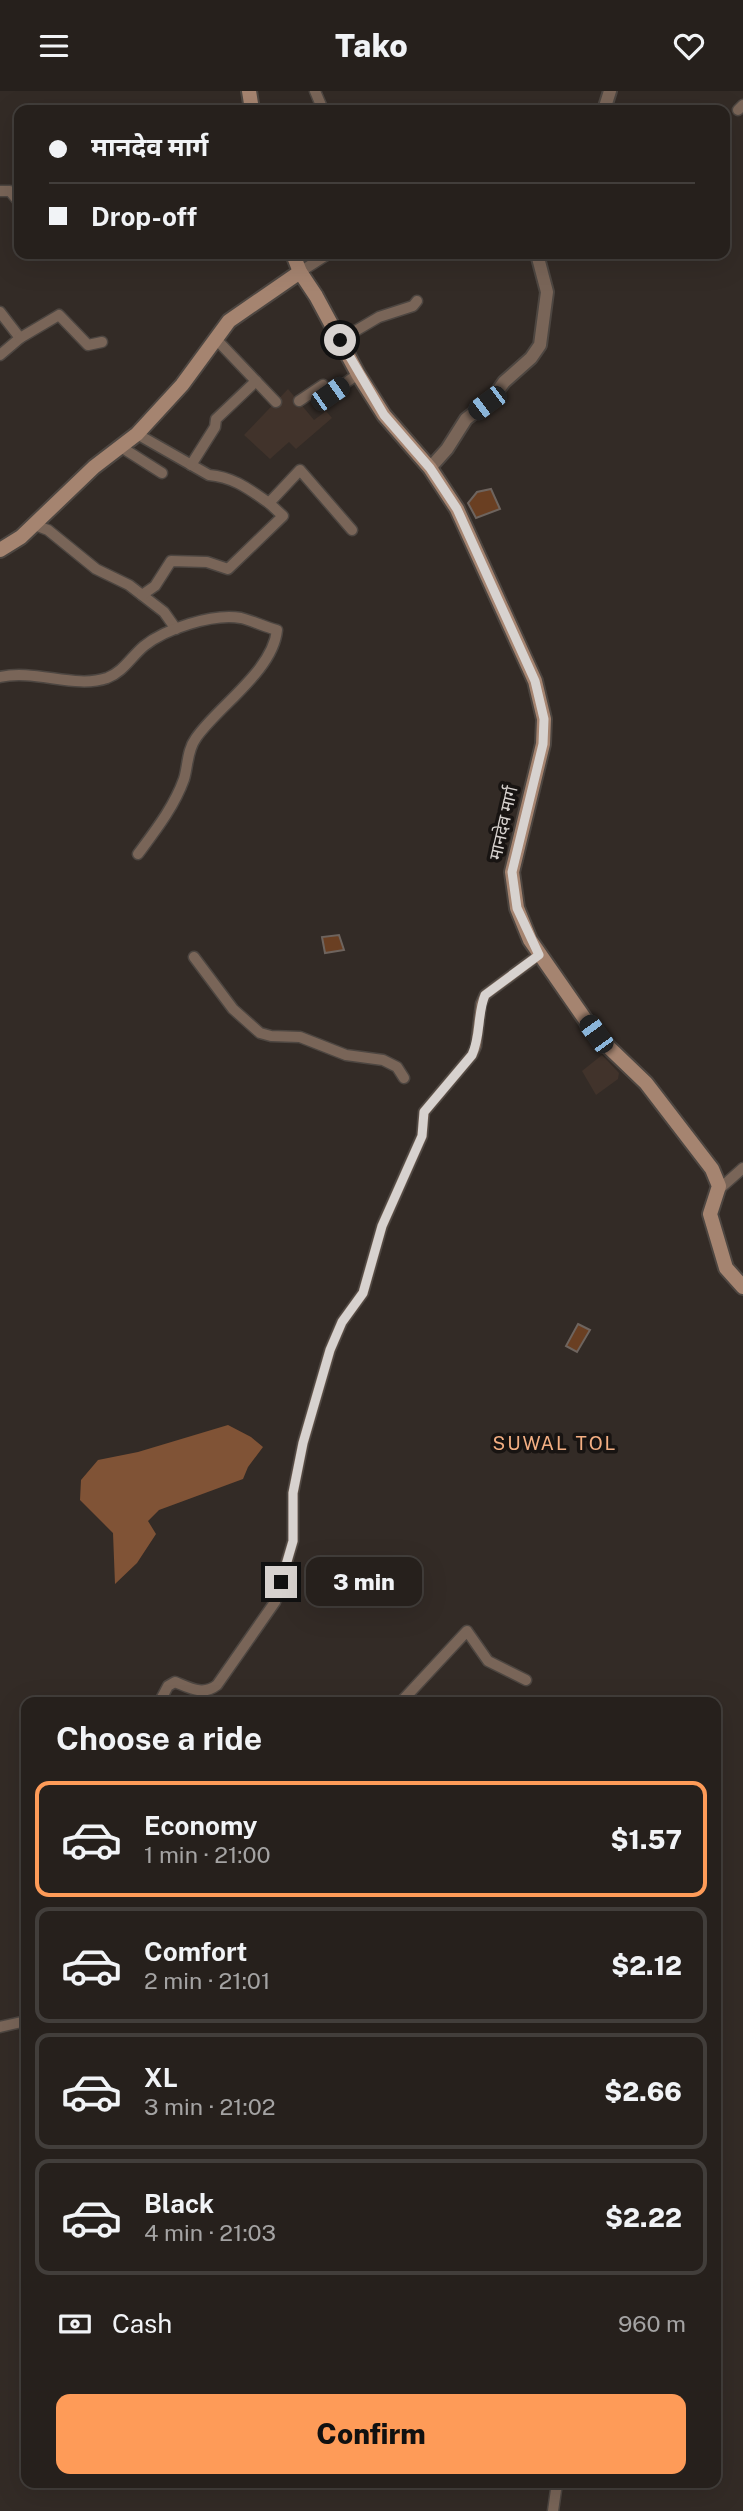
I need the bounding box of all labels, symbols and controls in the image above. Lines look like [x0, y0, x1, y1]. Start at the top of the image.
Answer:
icon: menu [35, 27, 73, 65]
text: Tako [335, 27, 408, 64]
icon: heart [670, 27, 708, 65]
text: मानदेव मार्ग [91, 131, 208, 162]
text: Drop-off [91, 201, 197, 232]
route start [324, 324, 356, 356]
car [307, 373, 354, 415]
car [464, 382, 511, 424]
street label: मानदेव मार्ग [484, 783, 522, 862]
car [576, 1011, 617, 1057]
district label: SUWAL TOL [492, 1432, 618, 1454]
callout: 3 min [306, 1557, 421, 1607]
route end [265, 1566, 297, 1598]
text: 3 min [333, 1568, 395, 1595]
text: Choose a ride [56, 1720, 262, 1757]
icon: car [60, 1808, 123, 1871]
text: Economy [144, 1810, 257, 1841]
text: $1.57 [611, 1824, 682, 1855]
text: 1 min · 21:00 [144, 1841, 271, 1868]
icon: car [60, 1934, 123, 1997]
text: Comfort [144, 1936, 247, 1967]
text: $2.12 [611, 1950, 682, 1981]
text: 2 min · 21:01 [144, 1967, 270, 1994]
icon: car [60, 2060, 123, 2123]
text: XL [144, 2062, 178, 2093]
text: $2.66 [604, 2076, 682, 2107]
text: 3 min · 21:02 [144, 2093, 275, 2120]
icon: car [60, 2186, 123, 2249]
text: Black [144, 2188, 214, 2219]
text: $2.22 [605, 2202, 682, 2233]
text: 4 min · 21:03 [144, 2219, 276, 2246]
icon: cash [56, 2305, 94, 2343]
text: Cash [112, 2308, 172, 2339]
text: 960 m [618, 2310, 686, 2337]
button: Confirm [56, 2394, 686, 2474]

